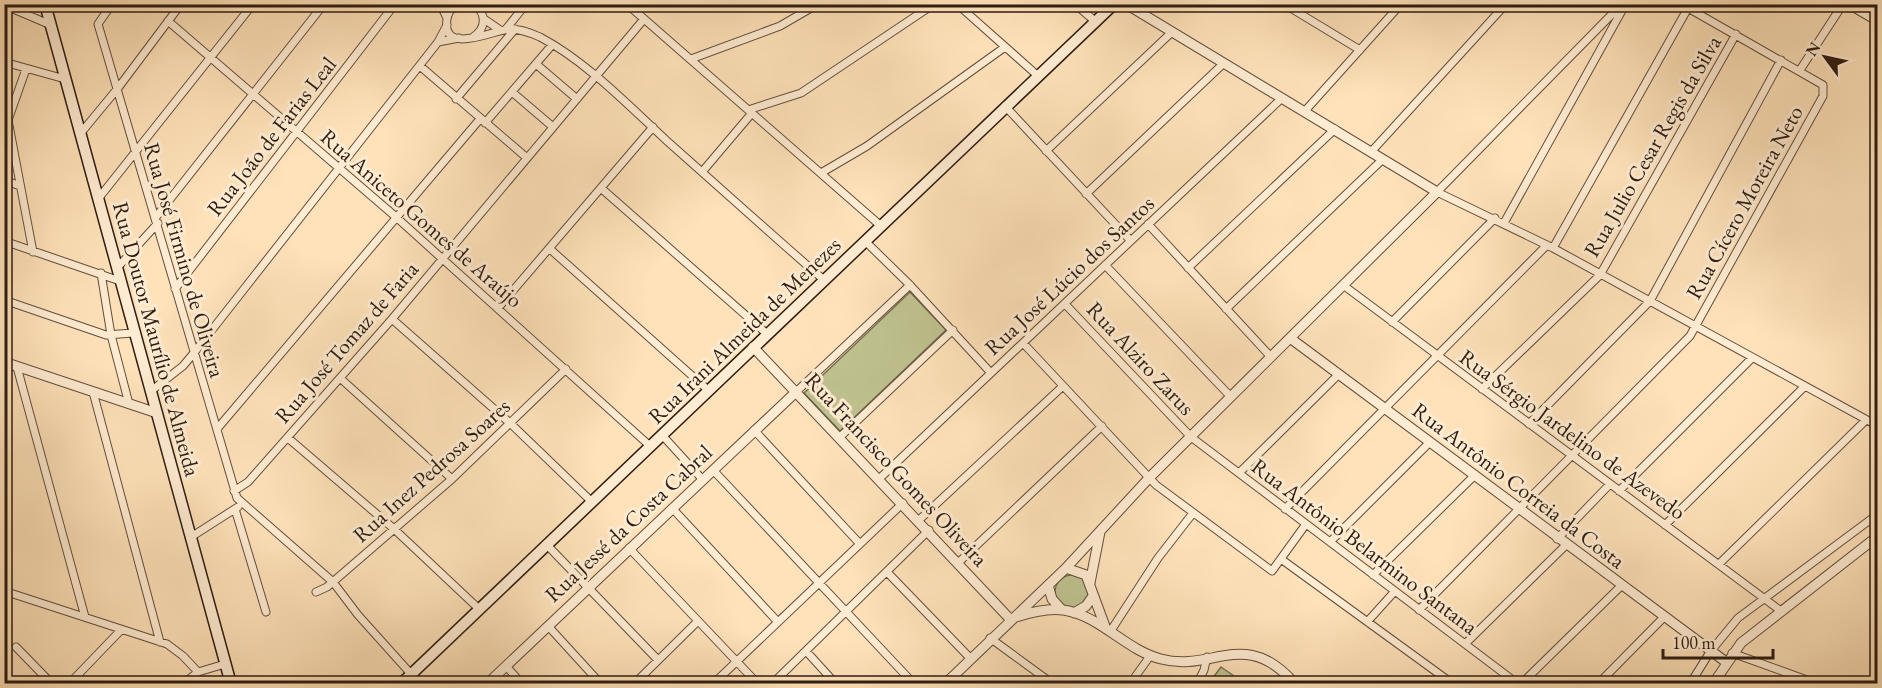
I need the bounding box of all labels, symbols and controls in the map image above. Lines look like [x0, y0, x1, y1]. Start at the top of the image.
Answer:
north arrow [1795, 27, 1855, 87]
street label: Rua Julio Cesar Regis da Silva [1577, 30, 1728, 262]
text: N [1801, 38, 1825, 60]
street label: Rua João de Farias Leal [200, 51, 343, 222]
street label: Rua Cícero Moreira Neto [1679, 100, 1810, 304]
street label: Rua Aniceto Gomes de Araújo [314, 122, 529, 314]
street label: Rua José Firmino de Oliveira [137, 139, 232, 381]
street label: Rua José Lúcio dos Santos [978, 189, 1160, 362]
street label: Rua Doutor Maurílio de Almeida [106, 199, 207, 480]
street label: Rua Irani Almeida de Menezes [642, 230, 847, 430]
street label: Rua José Tomaz de Faria [268, 255, 425, 429]
street label: Rua Alziro Zarus [1080, 295, 1201, 421]
street label: Rua Sérgio Jardelino de Azevedo [1454, 342, 1692, 526]
street label: Rua Francisco Gomes Oliveira [799, 366, 995, 573]
street label: Rua Inez Pedrosa Soares [346, 392, 516, 549]
street label: Rua Antônio Correia da Costa [1406, 396, 1631, 575]
street label: Rua Jessé da Costa Cabral [538, 438, 718, 609]
street label: Rua Antônio Belarmino Santana [1246, 452, 1484, 641]
scale bar [1663, 622, 1772, 660]
text: 100 m [1672, 631, 1716, 654]

